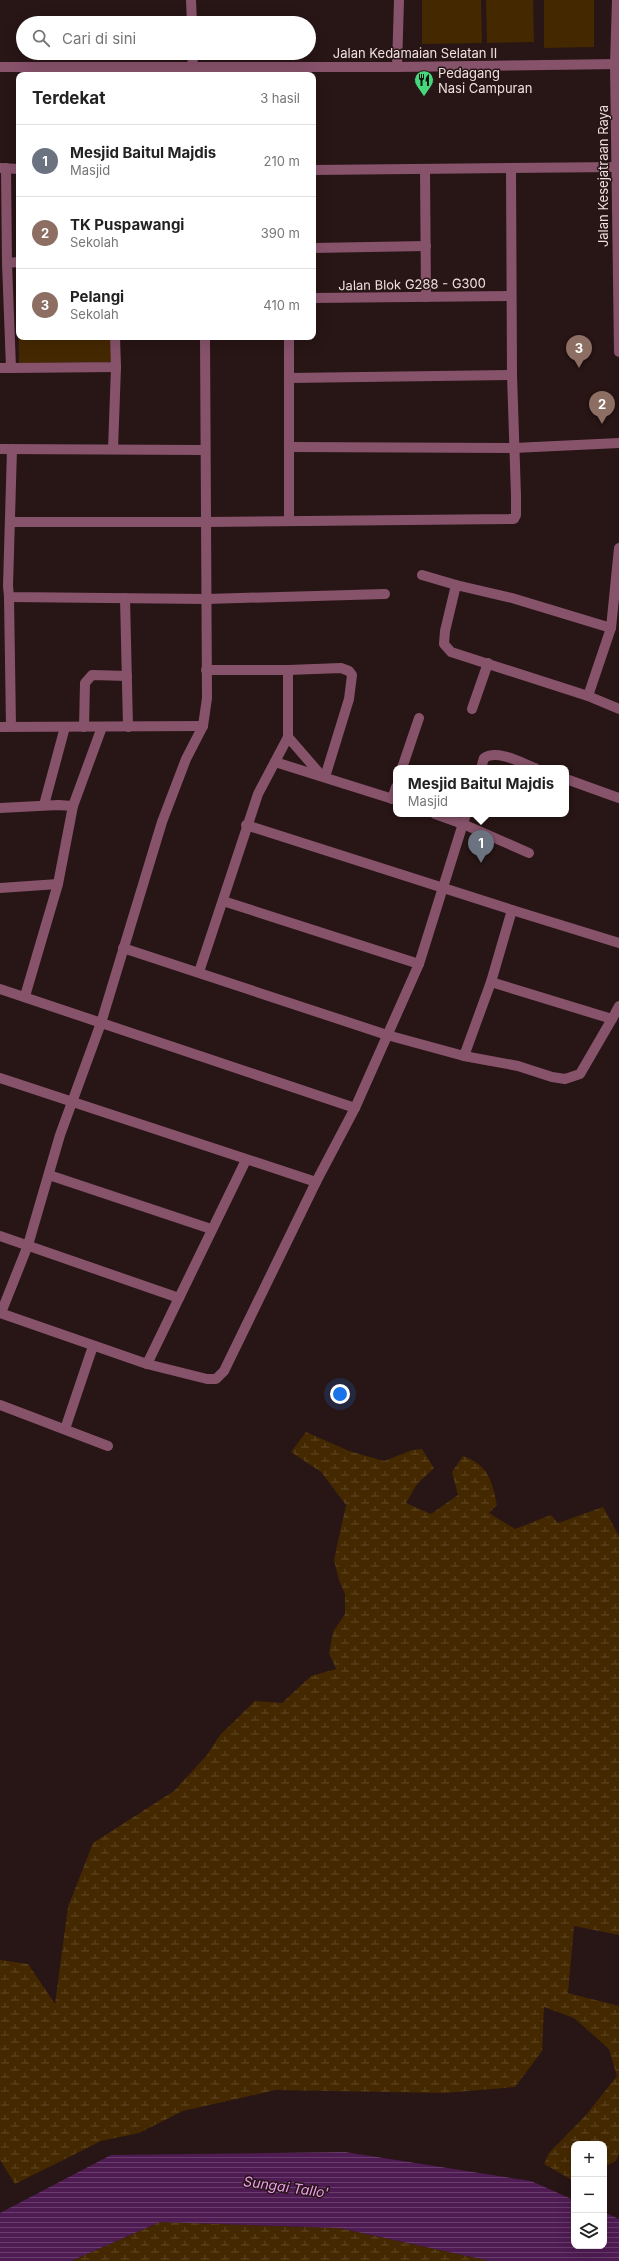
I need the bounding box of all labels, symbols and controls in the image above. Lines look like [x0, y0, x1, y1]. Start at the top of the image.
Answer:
search box [16, 16, 316, 60]
icon: search [30, 27, 52, 49]
text: Cari di sini [62, 29, 136, 48]
street label: Jalan Kedamaian Selatan II [333, 45, 497, 61]
place label: Pedagang Nasi Campuran [438, 65, 532, 96]
restaurant icon: Pedagang Nasi Campuran [413, 69, 435, 97]
text: Terdekat [32, 88, 105, 108]
text: 3 hasil [260, 90, 300, 106]
street label: Jalan Kesejatraan Raya [595, 105, 611, 247]
text: Mesjid Baitul Majdis [70, 143, 216, 162]
text: 1 [42, 153, 48, 169]
text: 210 m [264, 153, 300, 169]
text: Masjid [70, 162, 110, 178]
text: TK Puspawangi [70, 215, 184, 234]
text: 2 [41, 225, 49, 241]
text: 390 m [261, 225, 300, 241]
text: Sekolah [70, 234, 119, 250]
street label: Jalan Blok G288 - G300 [338, 275, 486, 293]
text: Pelangi [70, 287, 124, 306]
text: 3 [41, 297, 49, 313]
text: 410 m [263, 297, 300, 313]
text: Sekolah [70, 306, 119, 322]
pin: 3 [566, 335, 592, 368]
pin: 2 [589, 391, 615, 424]
popup [393, 765, 569, 817]
text: Mesjid Baitul Majdis [408, 774, 554, 793]
text: Masjid [408, 793, 448, 809]
pin: 1 [468, 830, 494, 863]
your location [330, 1384, 350, 1404]
map controls [571, 2141, 607, 2249]
button: + [571, 2141, 607, 2177]
water label: Sungai Tallo' [242, 2172, 330, 2201]
button: − [571, 2177, 607, 2213]
button: layers [571, 2213, 607, 2249]

